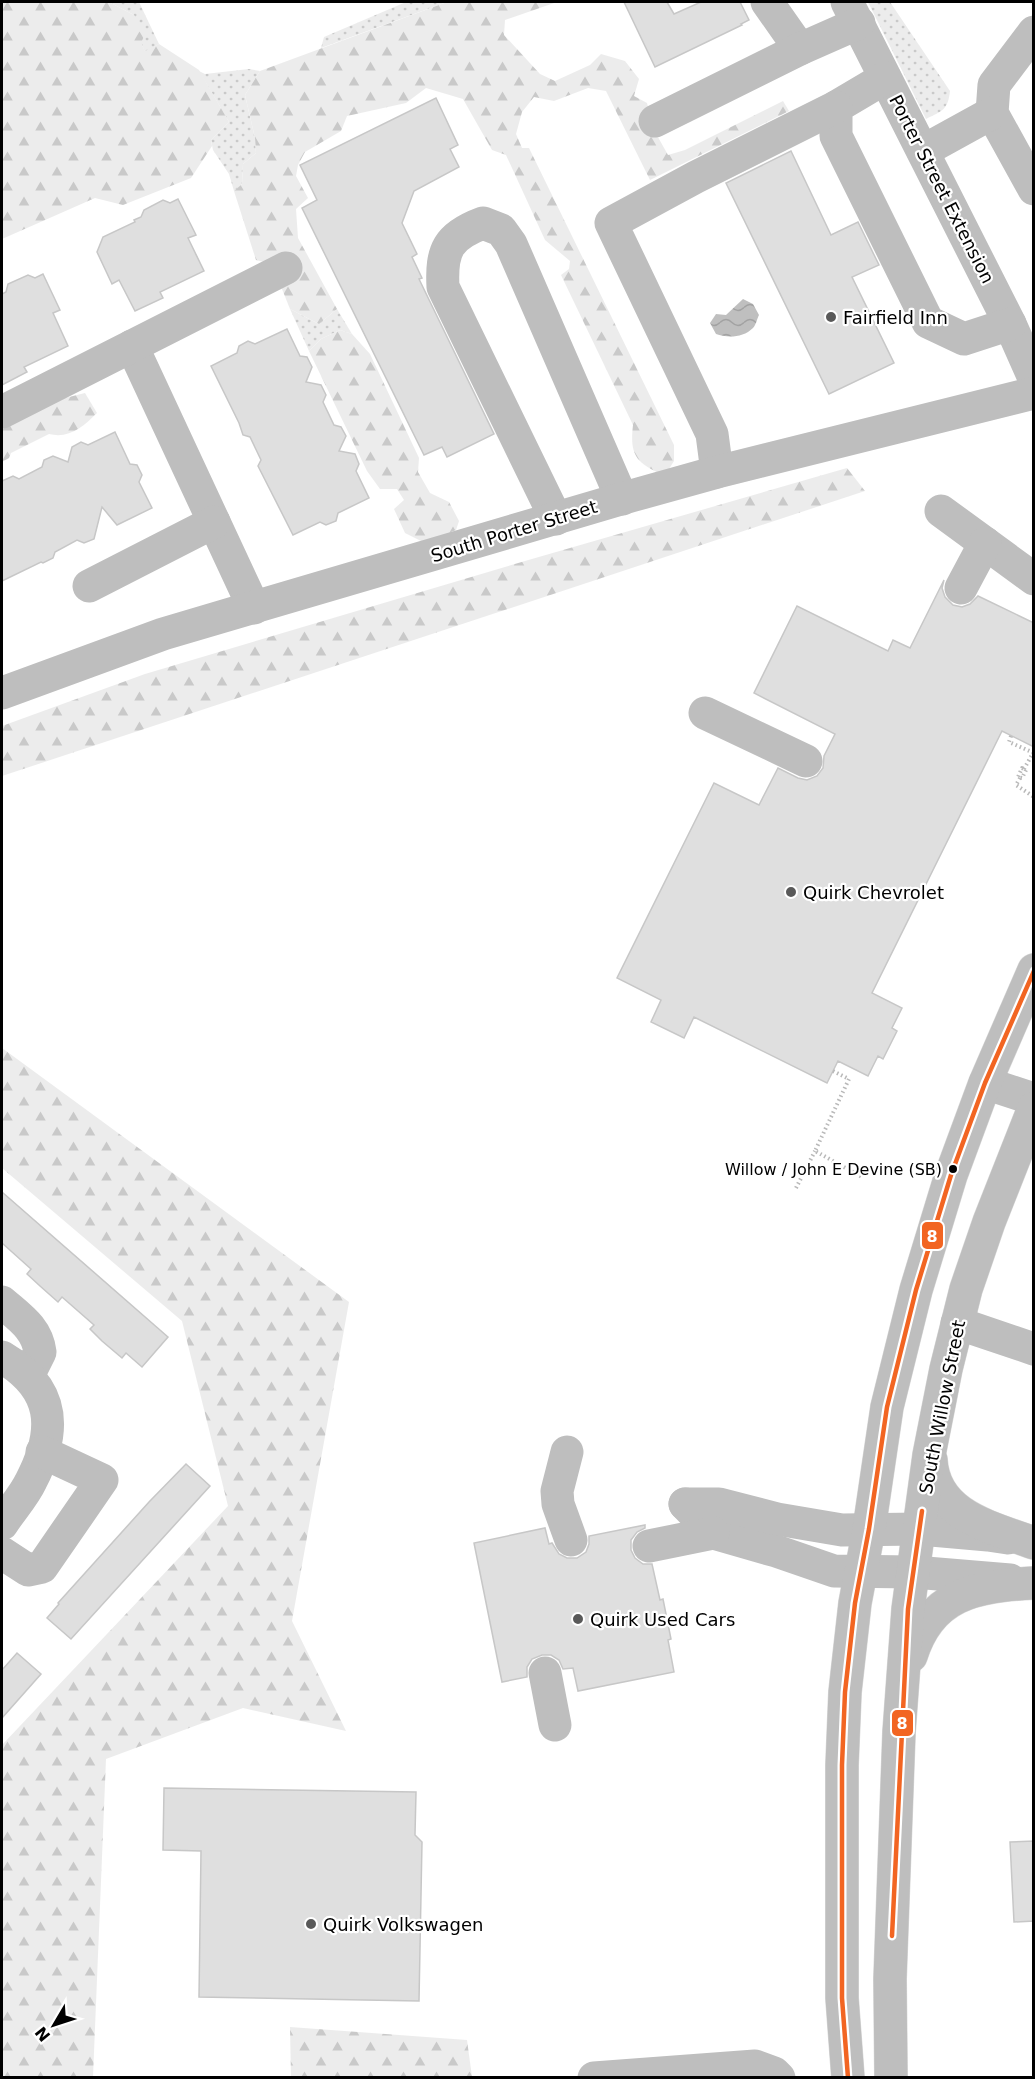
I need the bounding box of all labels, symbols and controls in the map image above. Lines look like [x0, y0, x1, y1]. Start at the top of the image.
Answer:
street label: Porter Street Extension [885, 91, 999, 287]
place label: Fairfield Inn [843, 307, 948, 328]
marker: Fairfield Inn [824, 310, 838, 324]
street label: South Porter Street [428, 496, 600, 566]
place label: Quirk Chevrolet [803, 882, 944, 903]
marker: Quirk Chevrolet [784, 885, 798, 899]
place label: Willow / John E Devine (SB) [725, 1160, 942, 1179]
marker: Willow / John E Devine (SB) [947, 1163, 959, 1175]
line badge: 8 [921, 1221, 944, 1250]
text: 8 [926, 1227, 938, 1246]
street label: South Willow Street [915, 1318, 969, 1496]
place label: Quirk Used Cars [590, 1609, 735, 1630]
marker: Quirk Used Cars [571, 1612, 585, 1626]
line badge: 8 [891, 1709, 914, 1737]
text: 8 [896, 1714, 908, 1733]
place label: Quirk Volkswagen [323, 1914, 484, 1935]
marker: Quirk Volkswagen [304, 1917, 318, 1931]
north arrow [24, 1995, 84, 2055]
text: N [31, 2023, 54, 2045]

